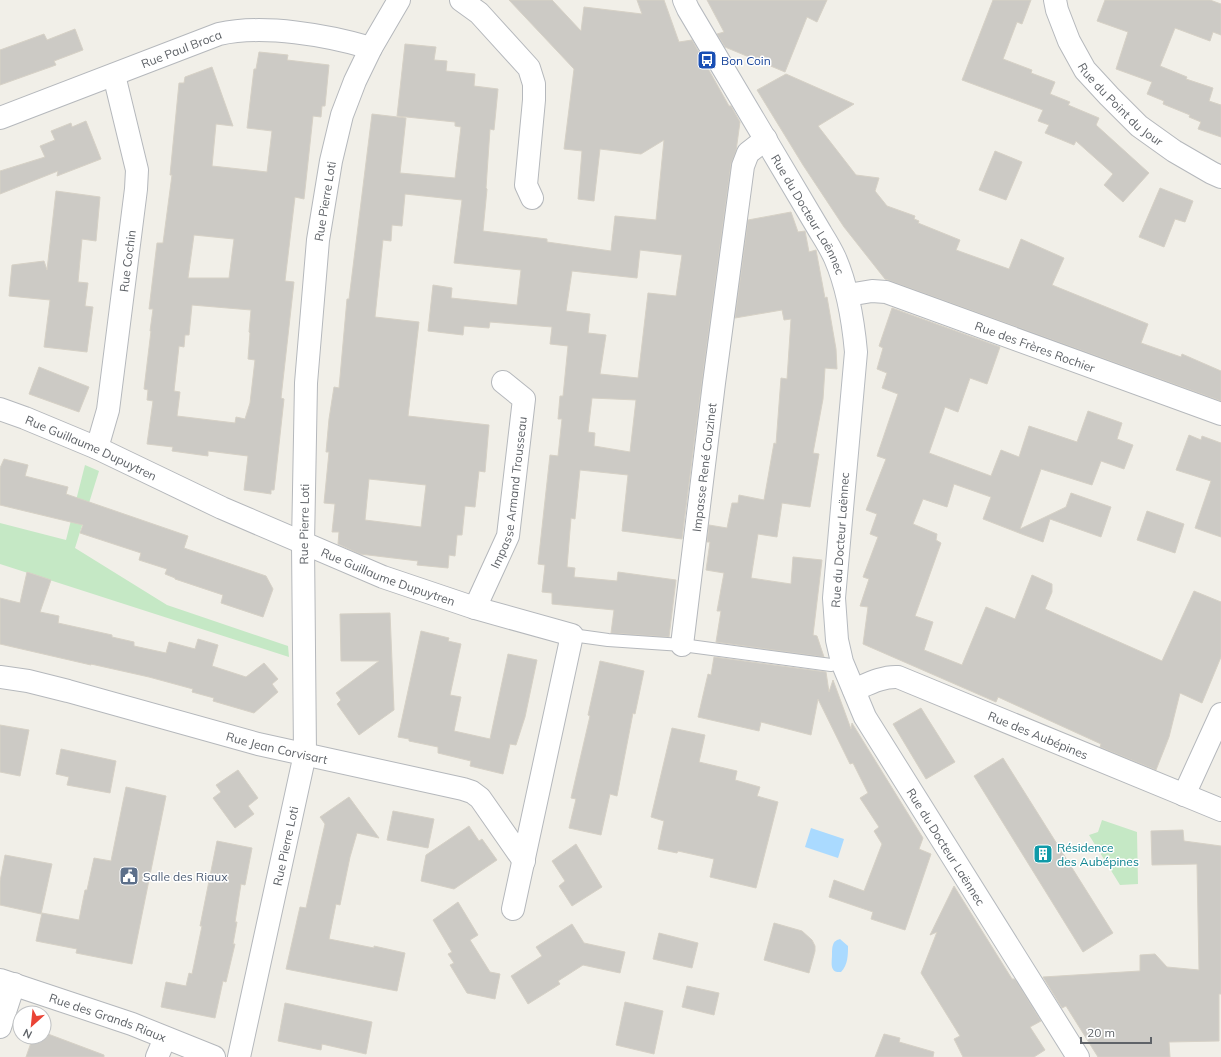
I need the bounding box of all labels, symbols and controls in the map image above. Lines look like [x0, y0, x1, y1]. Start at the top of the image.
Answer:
street label: Rue Paul Broca [139, 26, 224, 71]
bus stop icon: Bon Coin [696, 49, 718, 71]
place label: Bon Coin [721, 53, 771, 68]
street label: Rue du Point du Jour [1075, 60, 1167, 149]
street label: Rue du Docteur Laënnec [768, 151, 848, 276]
street label: Rue Pierre Loti [310, 160, 338, 242]
street label: Rue Cochin [116, 229, 138, 293]
street label: Rue des Frères Rochier [973, 318, 1098, 375]
street label: Impasse René Couzinet [688, 402, 719, 533]
street label: Rue Guillaume Dupuytren [23, 412, 159, 483]
street label: Impasse Armand Trousseau [487, 416, 529, 571]
street label: Rue du Docteur Laënnec [828, 472, 852, 608]
street label: Rue Pierre Loti [295, 483, 312, 565]
street label: Rue Guillaume Dupuytren [319, 544, 457, 608]
street label: Rue des Aubépines [986, 707, 1091, 762]
street label: Rue Jean Corvisart [225, 728, 329, 767]
street label: Rue du Docteur Laënnec [904, 785, 989, 908]
street label: Rue Pierre Loti [269, 805, 301, 887]
place label: Résidence des Aubépines [1057, 840, 1139, 869]
building icon: Résidence des Aubépines [1032, 843, 1054, 865]
public building icon: Salle des Riaux [118, 865, 140, 887]
place label: Salle des Riaux [143, 869, 228, 884]
street label: Rue des Grands Riaux [47, 989, 169, 1045]
north arrow [12, 1005, 52, 1045]
scale bar [1081, 1019, 1151, 1045]
text: 20 m [1087, 1025, 1115, 1040]
text: N [21, 1026, 34, 1042]

